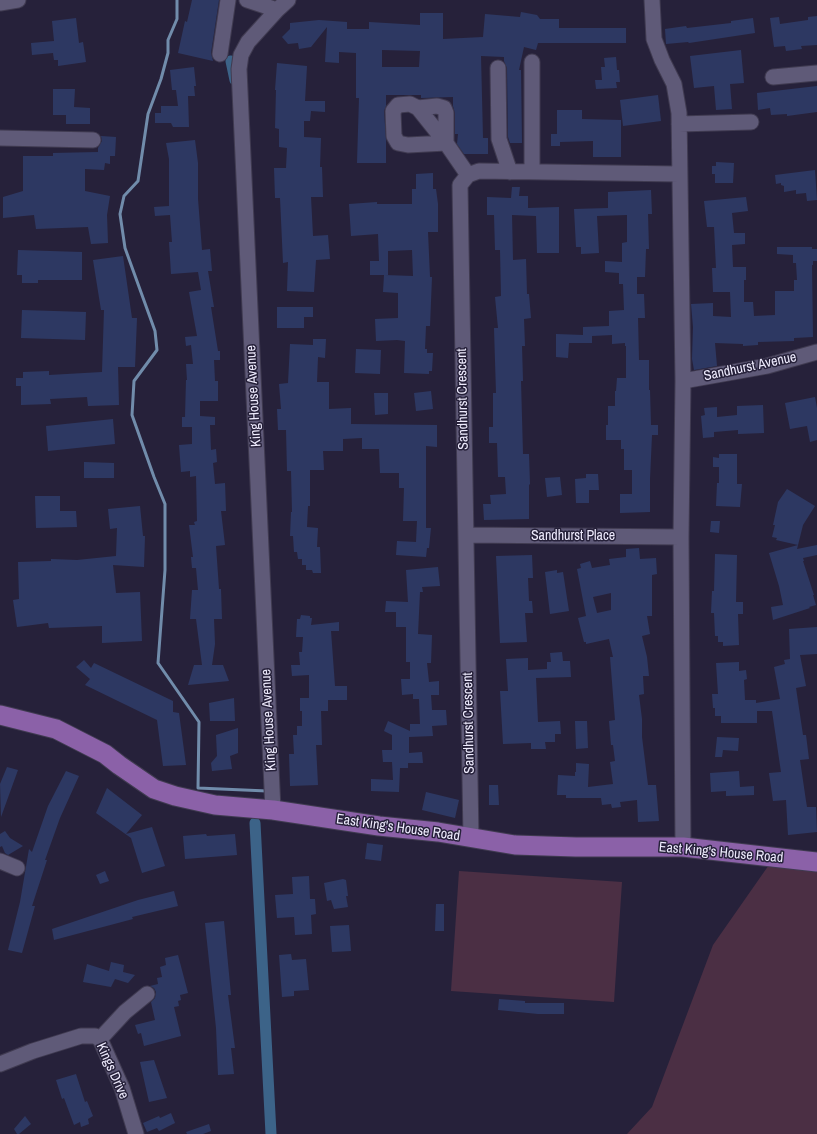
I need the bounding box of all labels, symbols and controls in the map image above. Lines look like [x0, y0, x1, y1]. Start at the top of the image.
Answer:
street label: King House Avenue [243, 345, 265, 447]
street label: Sandhurst Crescent [454, 348, 472, 450]
street label: Sandhurst Avenue [702, 349, 798, 385]
street label: Sandhurst Place [531, 528, 615, 544]
street label: King House Avenue [258, 669, 280, 771]
street label: Sandhurst Crescent [460, 672, 478, 774]
street label: East King's House Road [335, 811, 461, 845]
street label: East King's House Road [658, 839, 784, 867]
street label: Kings Drive [92, 1040, 132, 1102]

